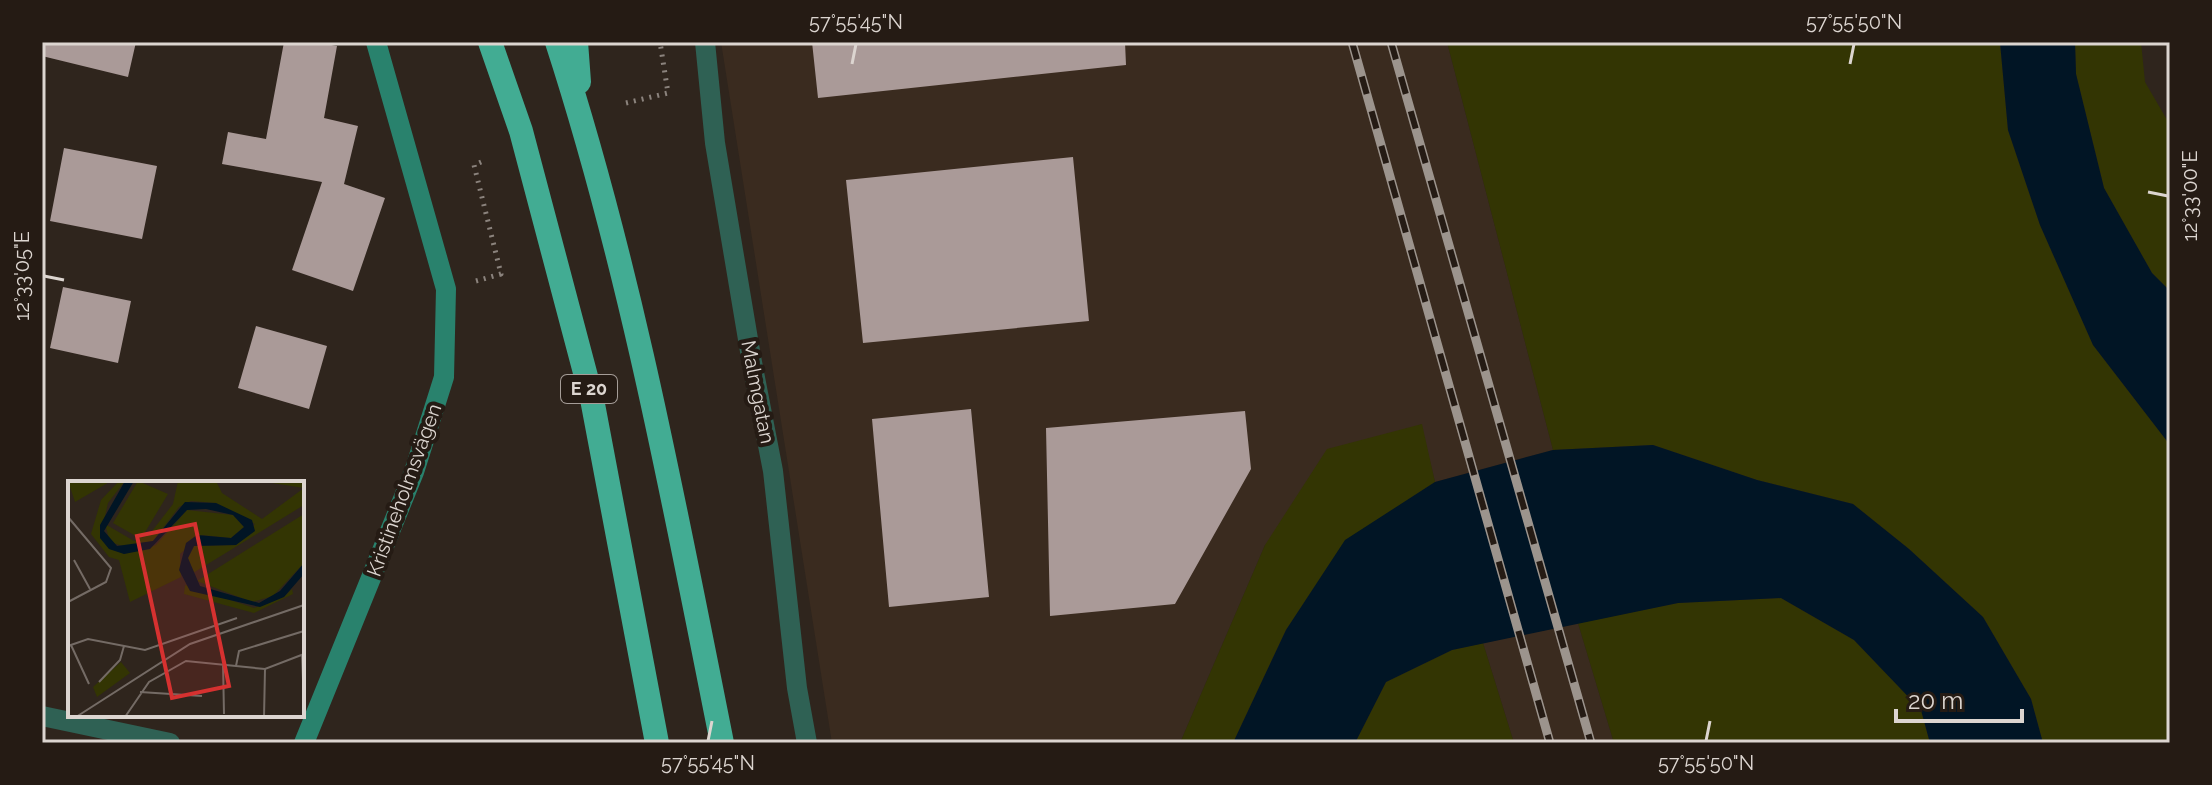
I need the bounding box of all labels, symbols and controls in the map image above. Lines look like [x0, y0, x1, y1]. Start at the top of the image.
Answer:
text: 57°55'45"N [809, 10, 903, 34]
text: 57°55'50"N [1806, 10, 1902, 34]
text: 12°33'00"E [2178, 150, 2202, 242]
text: 12°33'05"E [10, 231, 34, 321]
street label: Malmgatan [736, 338, 780, 446]
road number: E 20 [561, 375, 617, 403]
street label: Kristineholmsvägen [362, 400, 446, 580]
inset map [68, 481, 304, 717]
scale bar [1896, 673, 2022, 723]
text: 20 m [1908, 686, 1963, 715]
text: 57°55'45"N [661, 751, 755, 775]
text: 57°55'50"N [1658, 751, 1754, 775]

